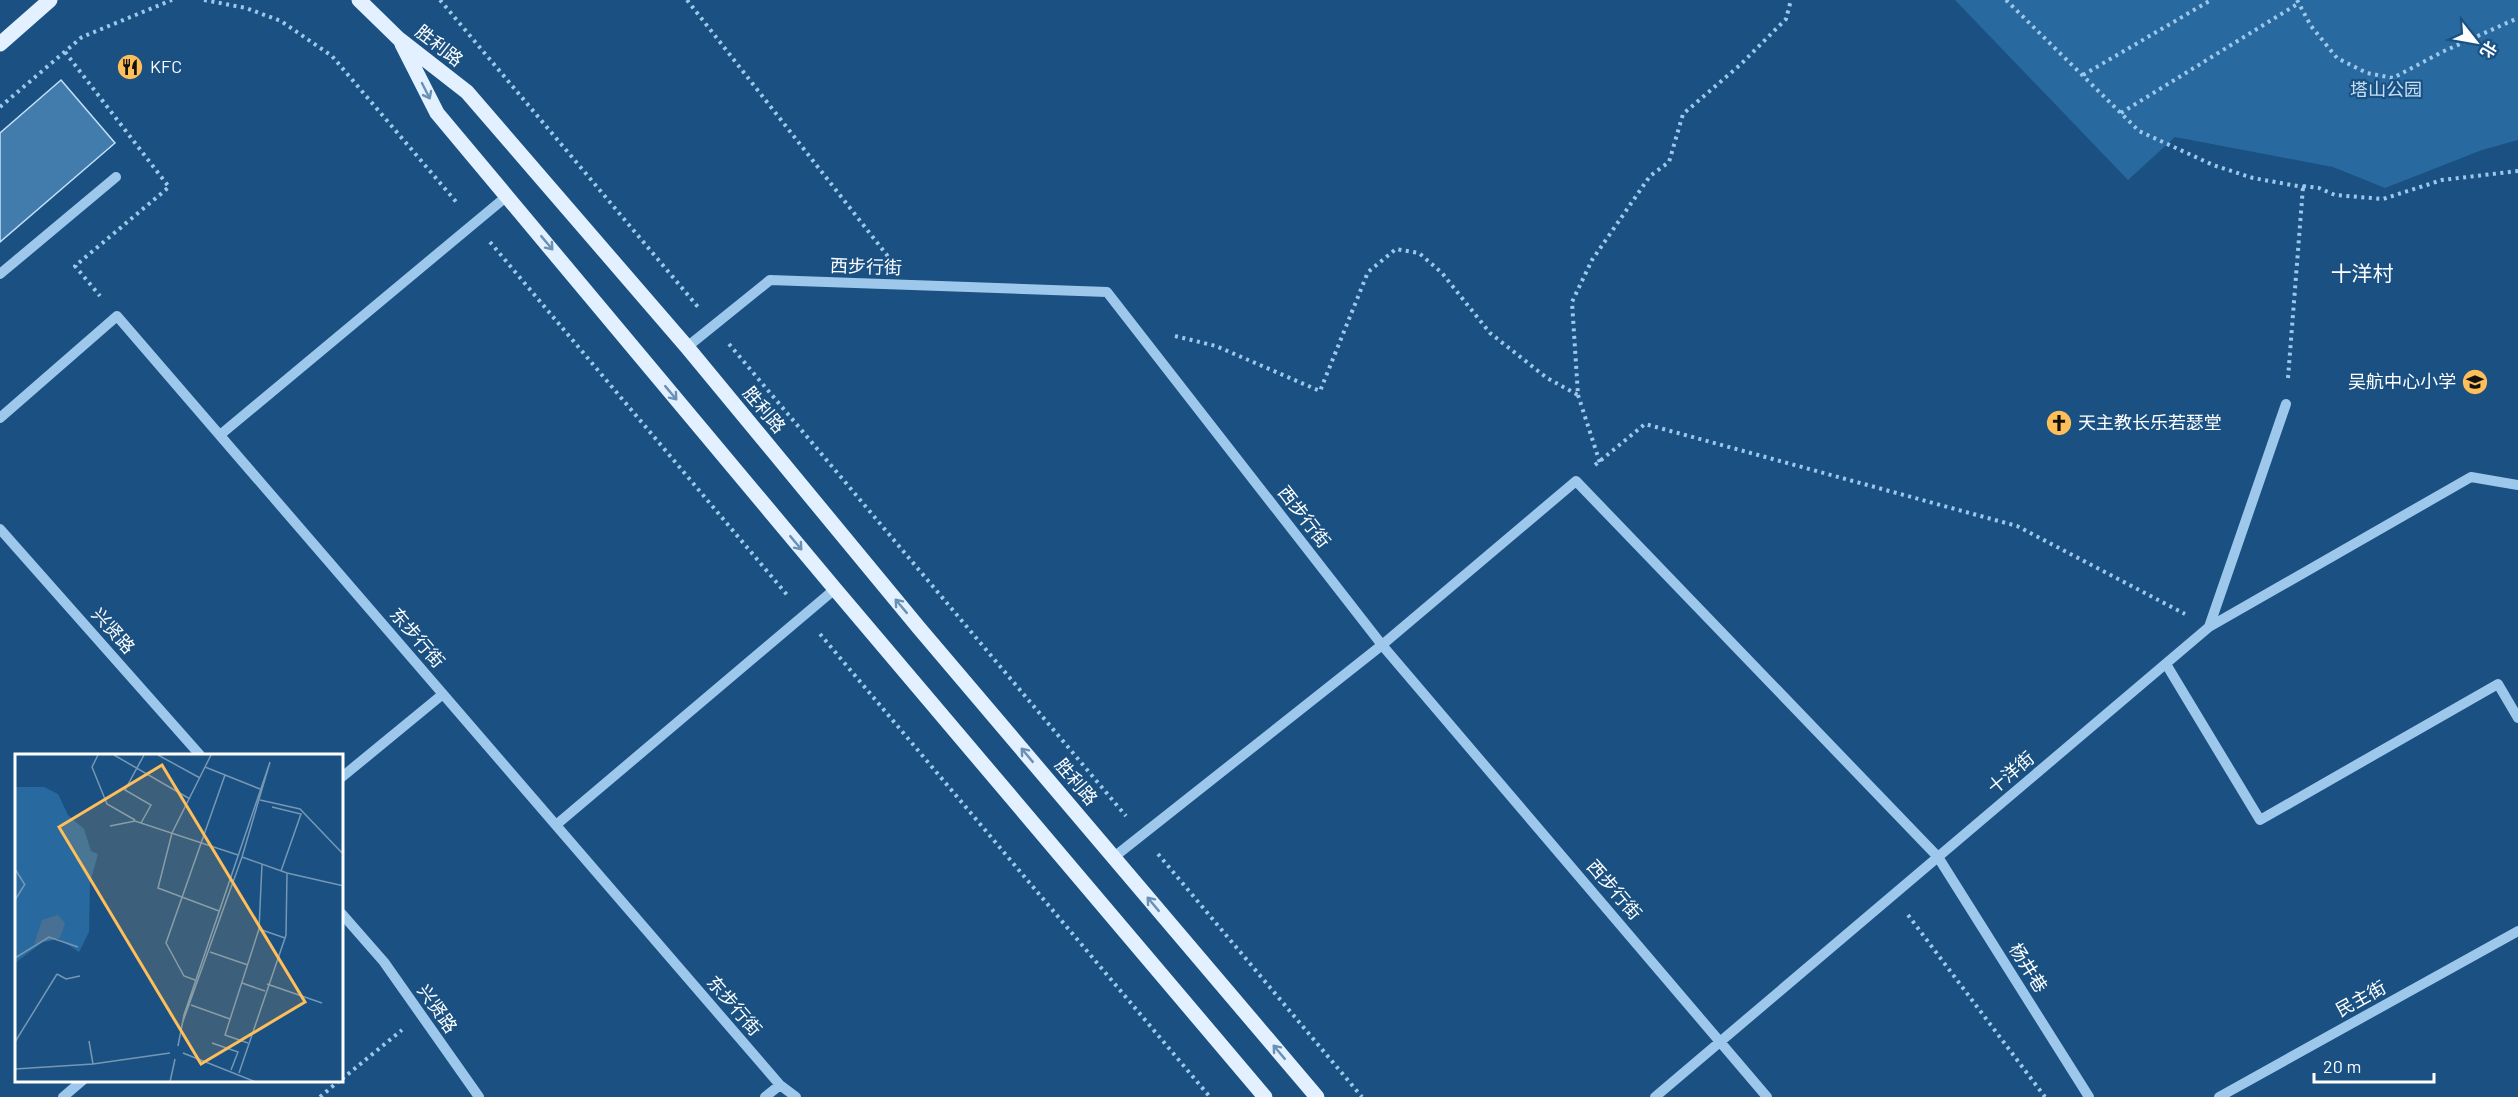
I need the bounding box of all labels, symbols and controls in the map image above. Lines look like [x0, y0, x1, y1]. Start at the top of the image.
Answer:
north arrow [2446, 12, 2506, 72]
street label: 胜利路 [412, 20, 468, 71]
text: 北 [2477, 38, 2502, 62]
restaurant icon: KFC [115, 52, 145, 82]
place label: KFC [150, 55, 182, 77]
park label: 塔山公园 [2350, 78, 2422, 100]
one-way arrow [420, 82, 432, 99]
one-way arrow [540, 235, 553, 251]
street label: 西步行街 [830, 254, 902, 278]
district label: 十洋村 [2331, 260, 2394, 285]
school or university icon: 吴航中心小学 [2460, 367, 2490, 397]
place label: 吴航中心小学 [2348, 370, 2456, 392]
street label: 胜利路 [739, 382, 791, 437]
one-way arrow [665, 385, 678, 401]
church icon: 天主教长乐若瑟堂 [2044, 408, 2074, 438]
place label: 天主教长乐若瑟堂 [2078, 411, 2222, 433]
street label: 西步行街 [1274, 481, 1336, 552]
one-way arrow [789, 535, 803, 550]
one-way arrow [894, 599, 908, 614]
street label: 兴贤路 [88, 603, 140, 658]
street label: 东步行街 [386, 603, 450, 672]
street label: 十洋街 [1983, 746, 2038, 798]
one-way arrow [1020, 748, 1034, 763]
inset map [15, 754, 344, 1082]
street label: 胜利路 [1051, 754, 1103, 809]
street label: 西步行街 [1583, 855, 1647, 924]
one-way arrow [1147, 896, 1160, 912]
street label: 杨井巷 [2005, 939, 2052, 996]
street label: 东步行街 [703, 971, 767, 1040]
street label: 民主街 [2332, 975, 2389, 1021]
street label: 兴贤路 [413, 980, 462, 1037]
one-way arrow [1273, 1044, 1286, 1060]
scale bar [2314, 1046, 2434, 1084]
text: 20 m [2323, 1055, 2361, 1077]

